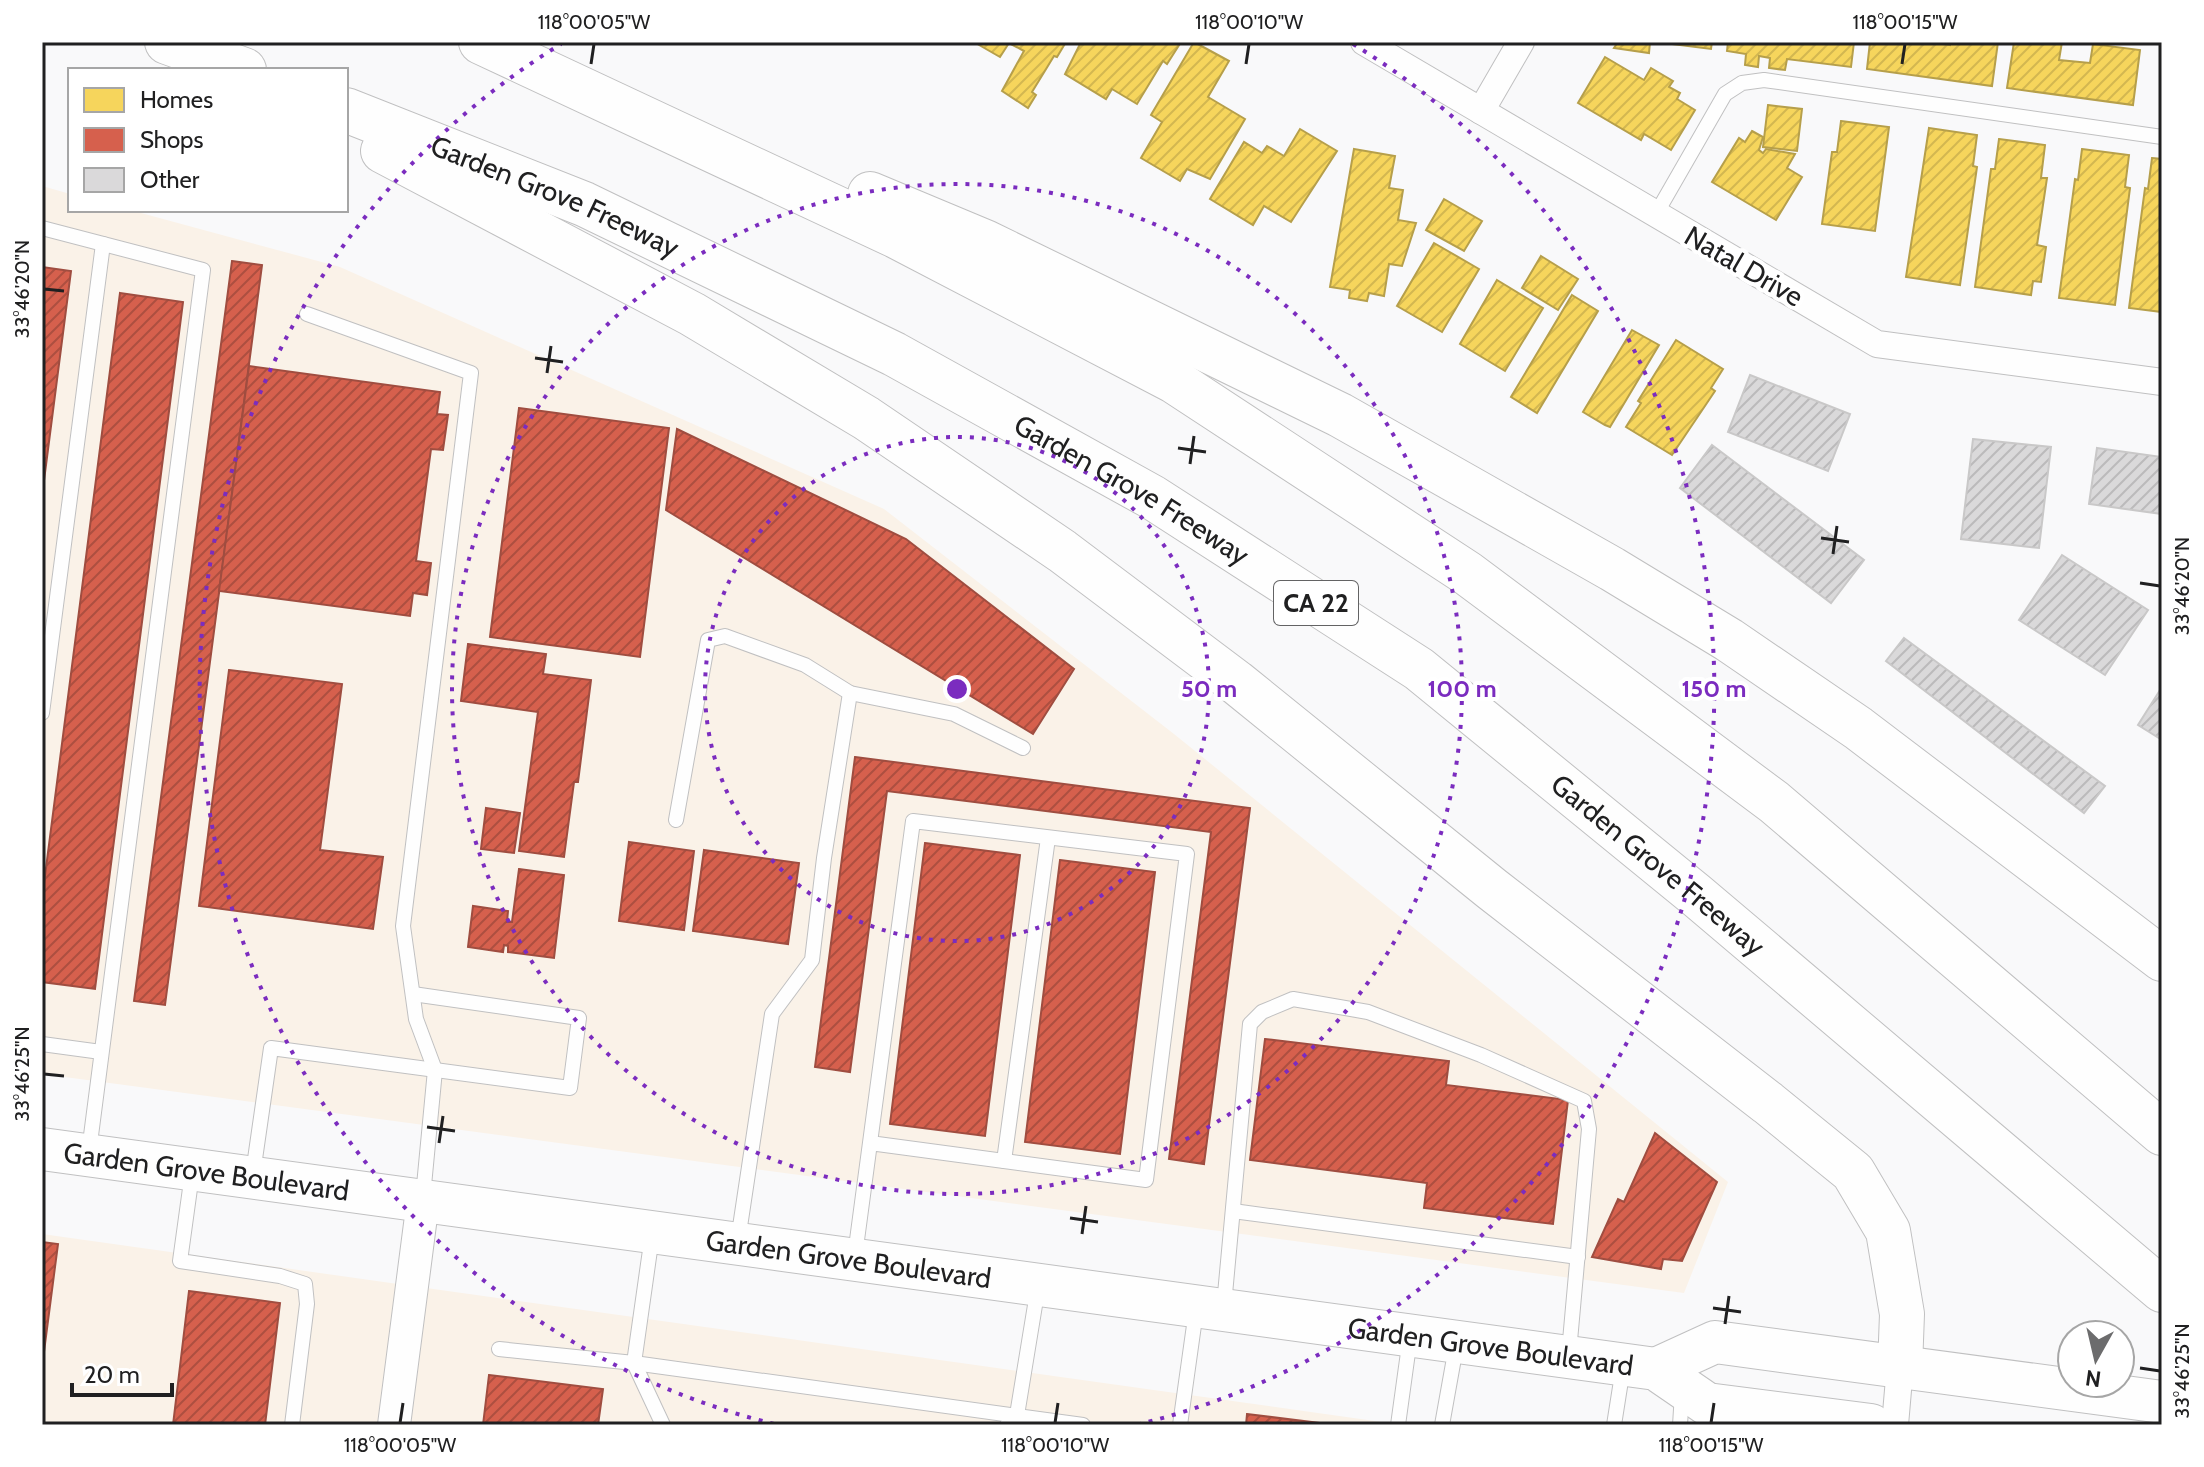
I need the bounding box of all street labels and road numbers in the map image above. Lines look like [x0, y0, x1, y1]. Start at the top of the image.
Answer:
street label: Garden Grove Freeway [426, 128, 685, 264]
street label: Natal Drive [1679, 218, 1809, 314]
street label: Garden Grove Freeway [1008, 407, 1256, 572]
road number: CA 22 [1274, 581, 1358, 625]
street label: Garden Grove Freeway [1544, 767, 1772, 963]
street label: Garden Grove Boulevard [62, 1135, 351, 1208]
street label: Garden Grove Boulevard [704, 1223, 993, 1295]
street label: Garden Grove Boulevard [1346, 1310, 1635, 1383]

